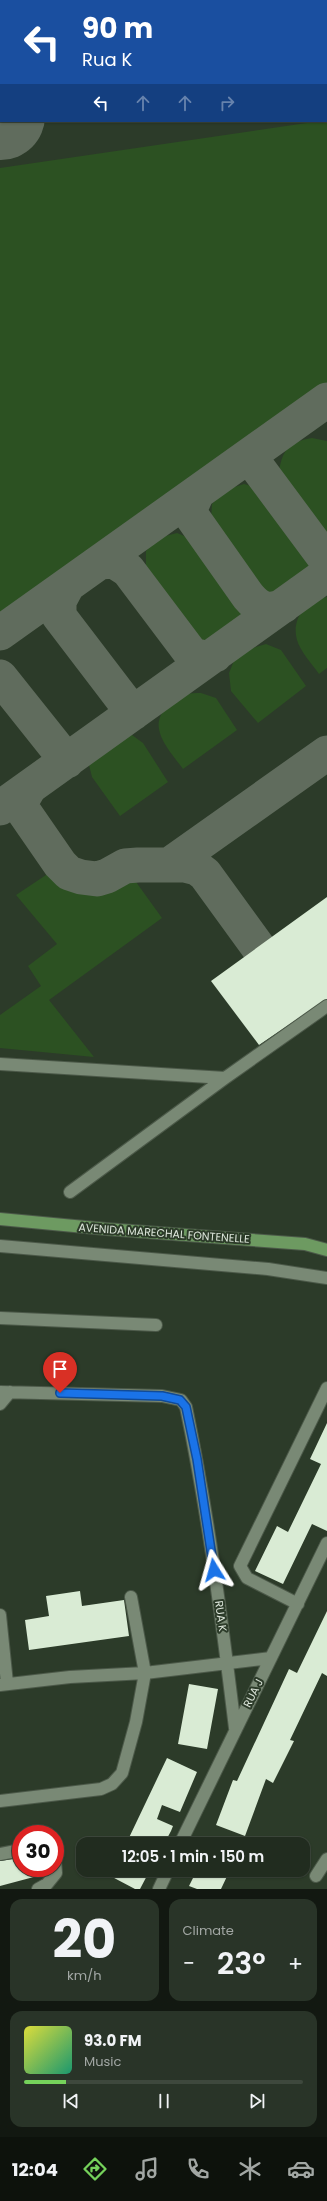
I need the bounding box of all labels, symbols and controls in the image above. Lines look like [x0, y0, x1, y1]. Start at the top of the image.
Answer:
text: 90 m [82, 9, 153, 48]
icon: left [16, 16, 68, 68]
text: Rua K [82, 47, 132, 72]
icon: left [90, 92, 112, 114]
icon: ahead [132, 92, 154, 114]
icon: ahead [174, 92, 196, 114]
icon: right [216, 92, 238, 114]
street label: AVENIDA MARECHAL FONTENELLE [78, 1219, 250, 1247]
pin [43, 1352, 77, 1393]
icon: arrive [49, 1358, 71, 1380]
position arrow [193, 1549, 235, 1591]
street label: RUA K [211, 1600, 231, 1633]
street label: RUA J [239, 1676, 267, 1710]
speed limit sign: 30 [12, 1825, 64, 1877]
text: 12:05 · 1 min · 150 m [122, 1846, 264, 1867]
text: 20 [52, 1903, 116, 1976]
text: Climate [183, 1921, 234, 1940]
text: 23° [217, 1942, 266, 1985]
text: − [183, 1948, 195, 1979]
text: + [288, 1948, 303, 1979]
text: km/h [67, 1966, 102, 1985]
text: 93.0 FM [84, 2030, 141, 2051]
text: Music [84, 2052, 121, 2071]
icon: previous [60, 2090, 82, 2112]
icon: pause [153, 2090, 175, 2112]
icon: next [246, 2090, 268, 2112]
icon: directions [81, 2155, 109, 2183]
icon: music [133, 2155, 161, 2183]
icon: phone [184, 2155, 212, 2183]
icon: climate [236, 2155, 264, 2183]
icon: car [287, 2155, 315, 2183]
text: 12:04 [12, 2157, 58, 2182]

